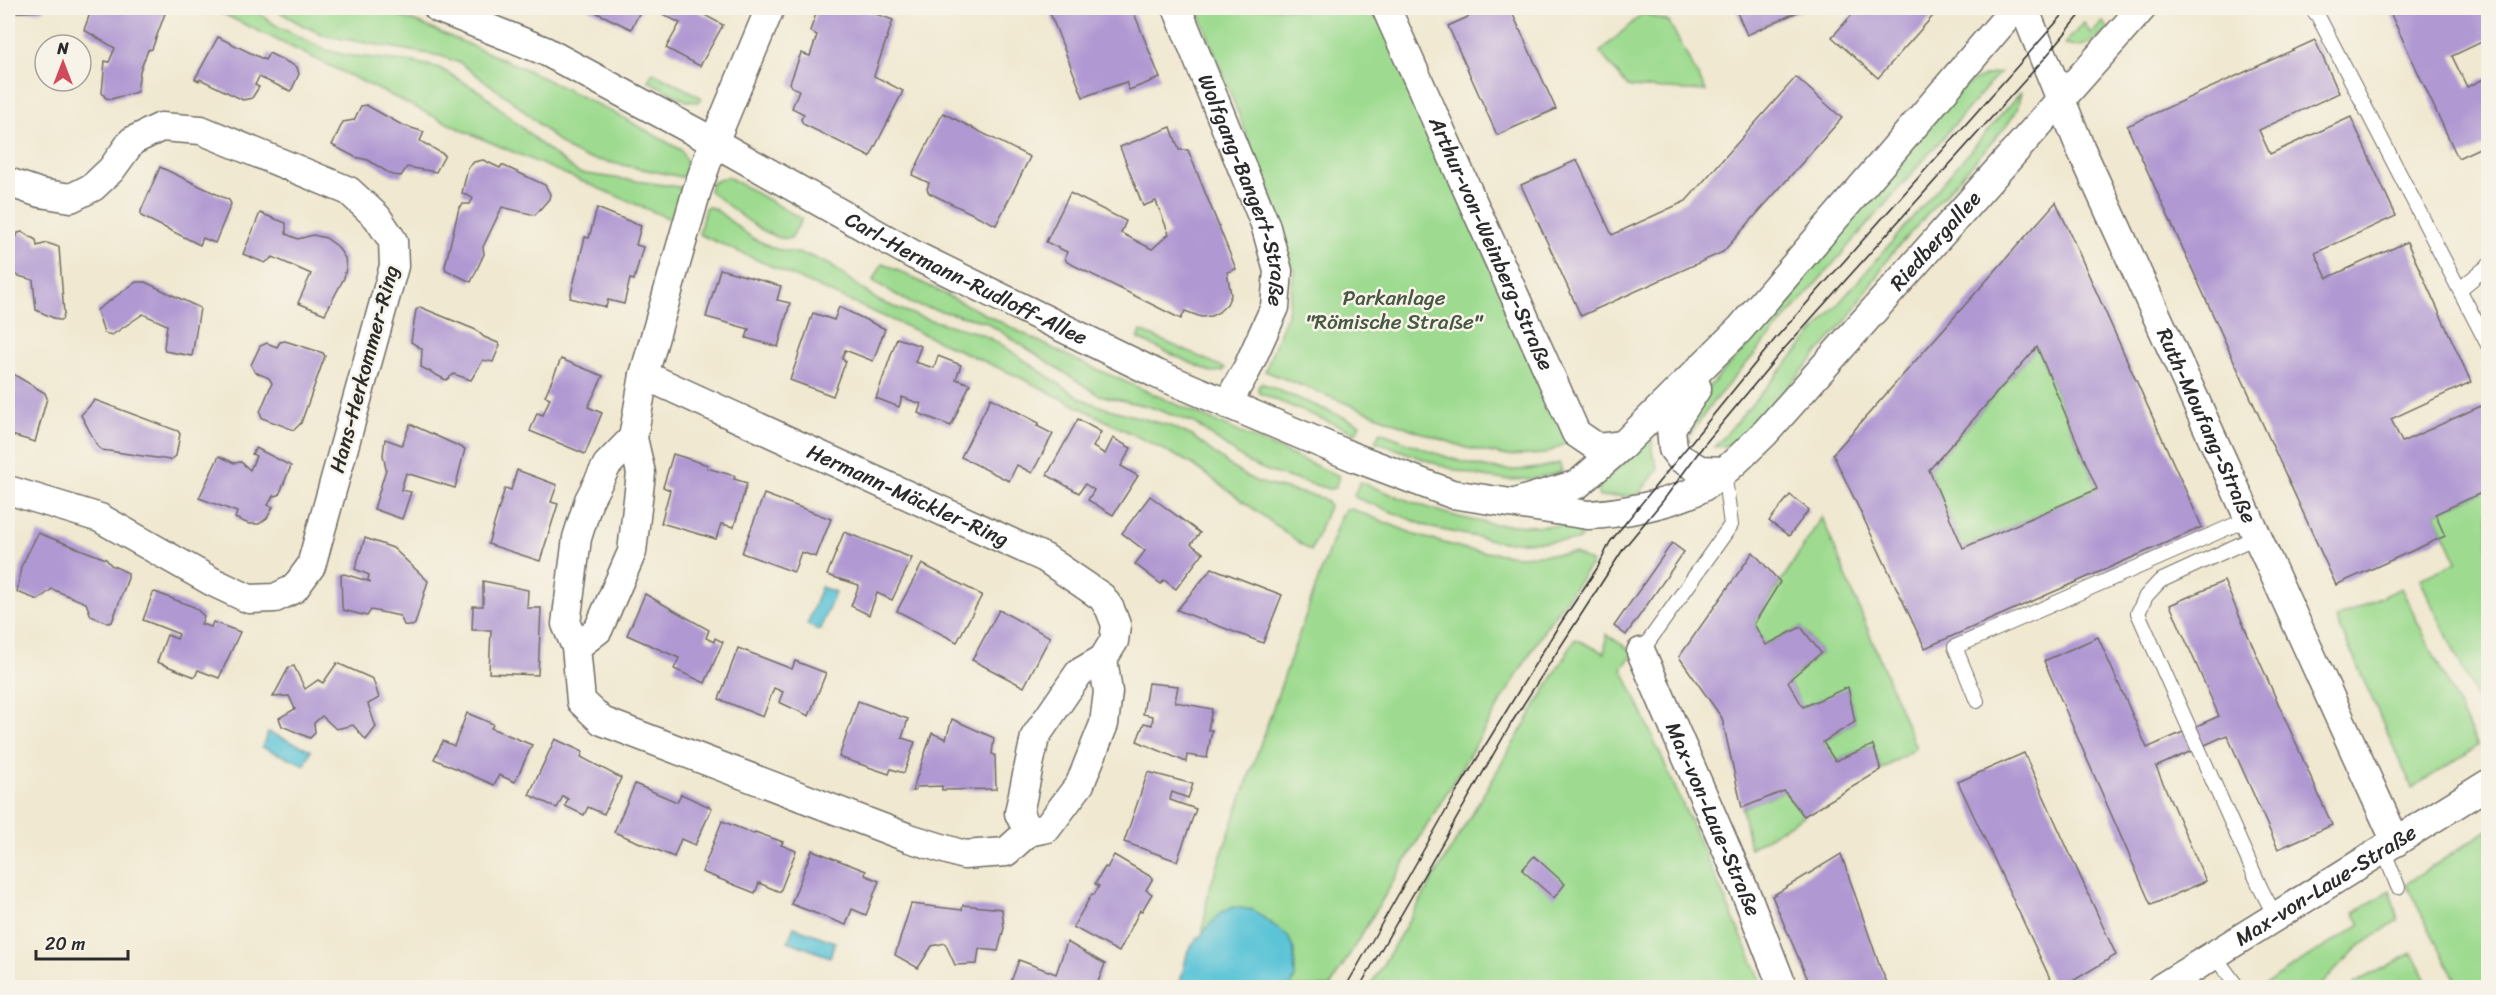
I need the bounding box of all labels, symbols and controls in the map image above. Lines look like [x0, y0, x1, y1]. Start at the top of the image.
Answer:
north arrow [33, 33, 93, 93]
text: N [56, 34, 69, 63]
street label: Wolfgang-Bangert-Straße [1187, 68, 1297, 308]
street label: Arthur-von-Weinberg-Straße [1417, 109, 1565, 377]
street label: Riedbergallee [1880, 182, 1991, 300]
street label: Carl-Hermann-Rudloff-Allee [837, 201, 1094, 356]
street label: Hans-Herkommer-Ring [318, 261, 410, 477]
park label: Parkanlage "Römische Straße" [1306, 279, 1484, 341]
street label: Ruth-Moufang-Straße [2146, 322, 2268, 530]
street label: Hermann-Mäckler-Ring [801, 433, 1015, 558]
street label: Max-von-Laue-Straße [1654, 716, 1772, 922]
street label: Max-von-Laue-Straße [2227, 814, 2424, 957]
scale bar [36, 923, 128, 961]
text: 20 m [45, 928, 85, 960]

